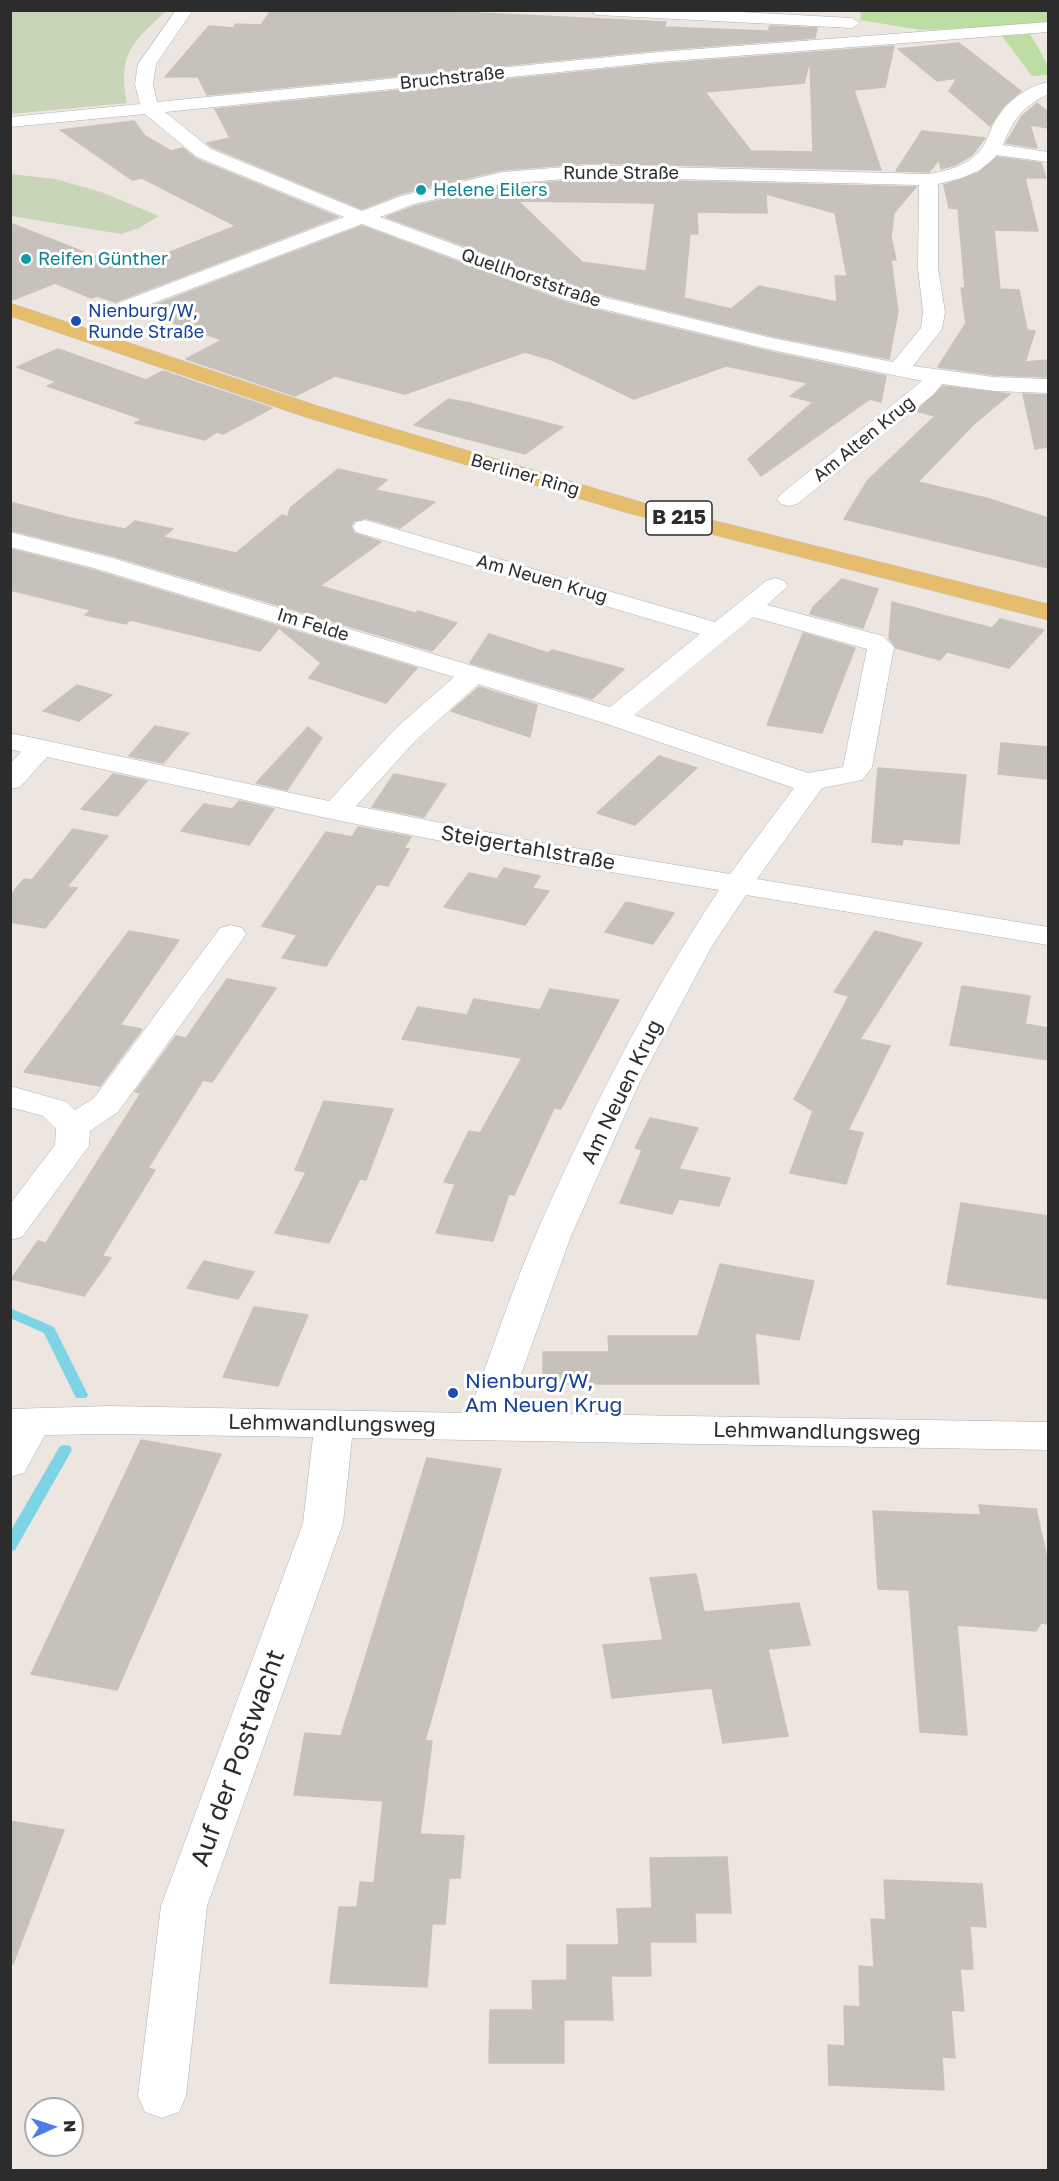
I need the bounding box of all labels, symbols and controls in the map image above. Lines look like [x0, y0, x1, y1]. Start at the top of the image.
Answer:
street label: Bruchstraße [398, 62, 506, 94]
street label: Runde Straße [563, 162, 679, 184]
place label: Helene Eilers [433, 179, 548, 201]
marker: Helene Eilers [414, 183, 428, 197]
street label: Quellhorststraße [458, 244, 604, 312]
place label: Reifen Günther [38, 248, 168, 270]
marker: Reifen Günther [19, 252, 33, 266]
place label: Nienburg/W, Runde Straße [88, 300, 204, 342]
marker: Nienburg/W, Runde Straße [69, 314, 83, 328]
street label: Am Alten Krug [809, 392, 919, 486]
street label: Berliner Ring [468, 449, 582, 501]
road number: B 215 [646, 501, 712, 535]
street label: Am Neuen Krug [474, 550, 610, 608]
street label: Im Felde [274, 604, 352, 646]
street label: Steigertahlstraße [439, 820, 617, 876]
street label: Am Neuen Krug [576, 1016, 668, 1168]
place label: Nienburg/W, Am Neuen Krug [465, 1368, 622, 1418]
marker: Nienburg/W, Am Neuen Krug [446, 1386, 460, 1400]
street label: Lehmwandlungsweg [228, 1410, 436, 1438]
street label: Lehmwandlungsweg [713, 1418, 921, 1446]
street label: Auf der Postwacht [184, 1645, 292, 1871]
north arrow [24, 2097, 84, 2157]
text: N [60, 2120, 80, 2133]

